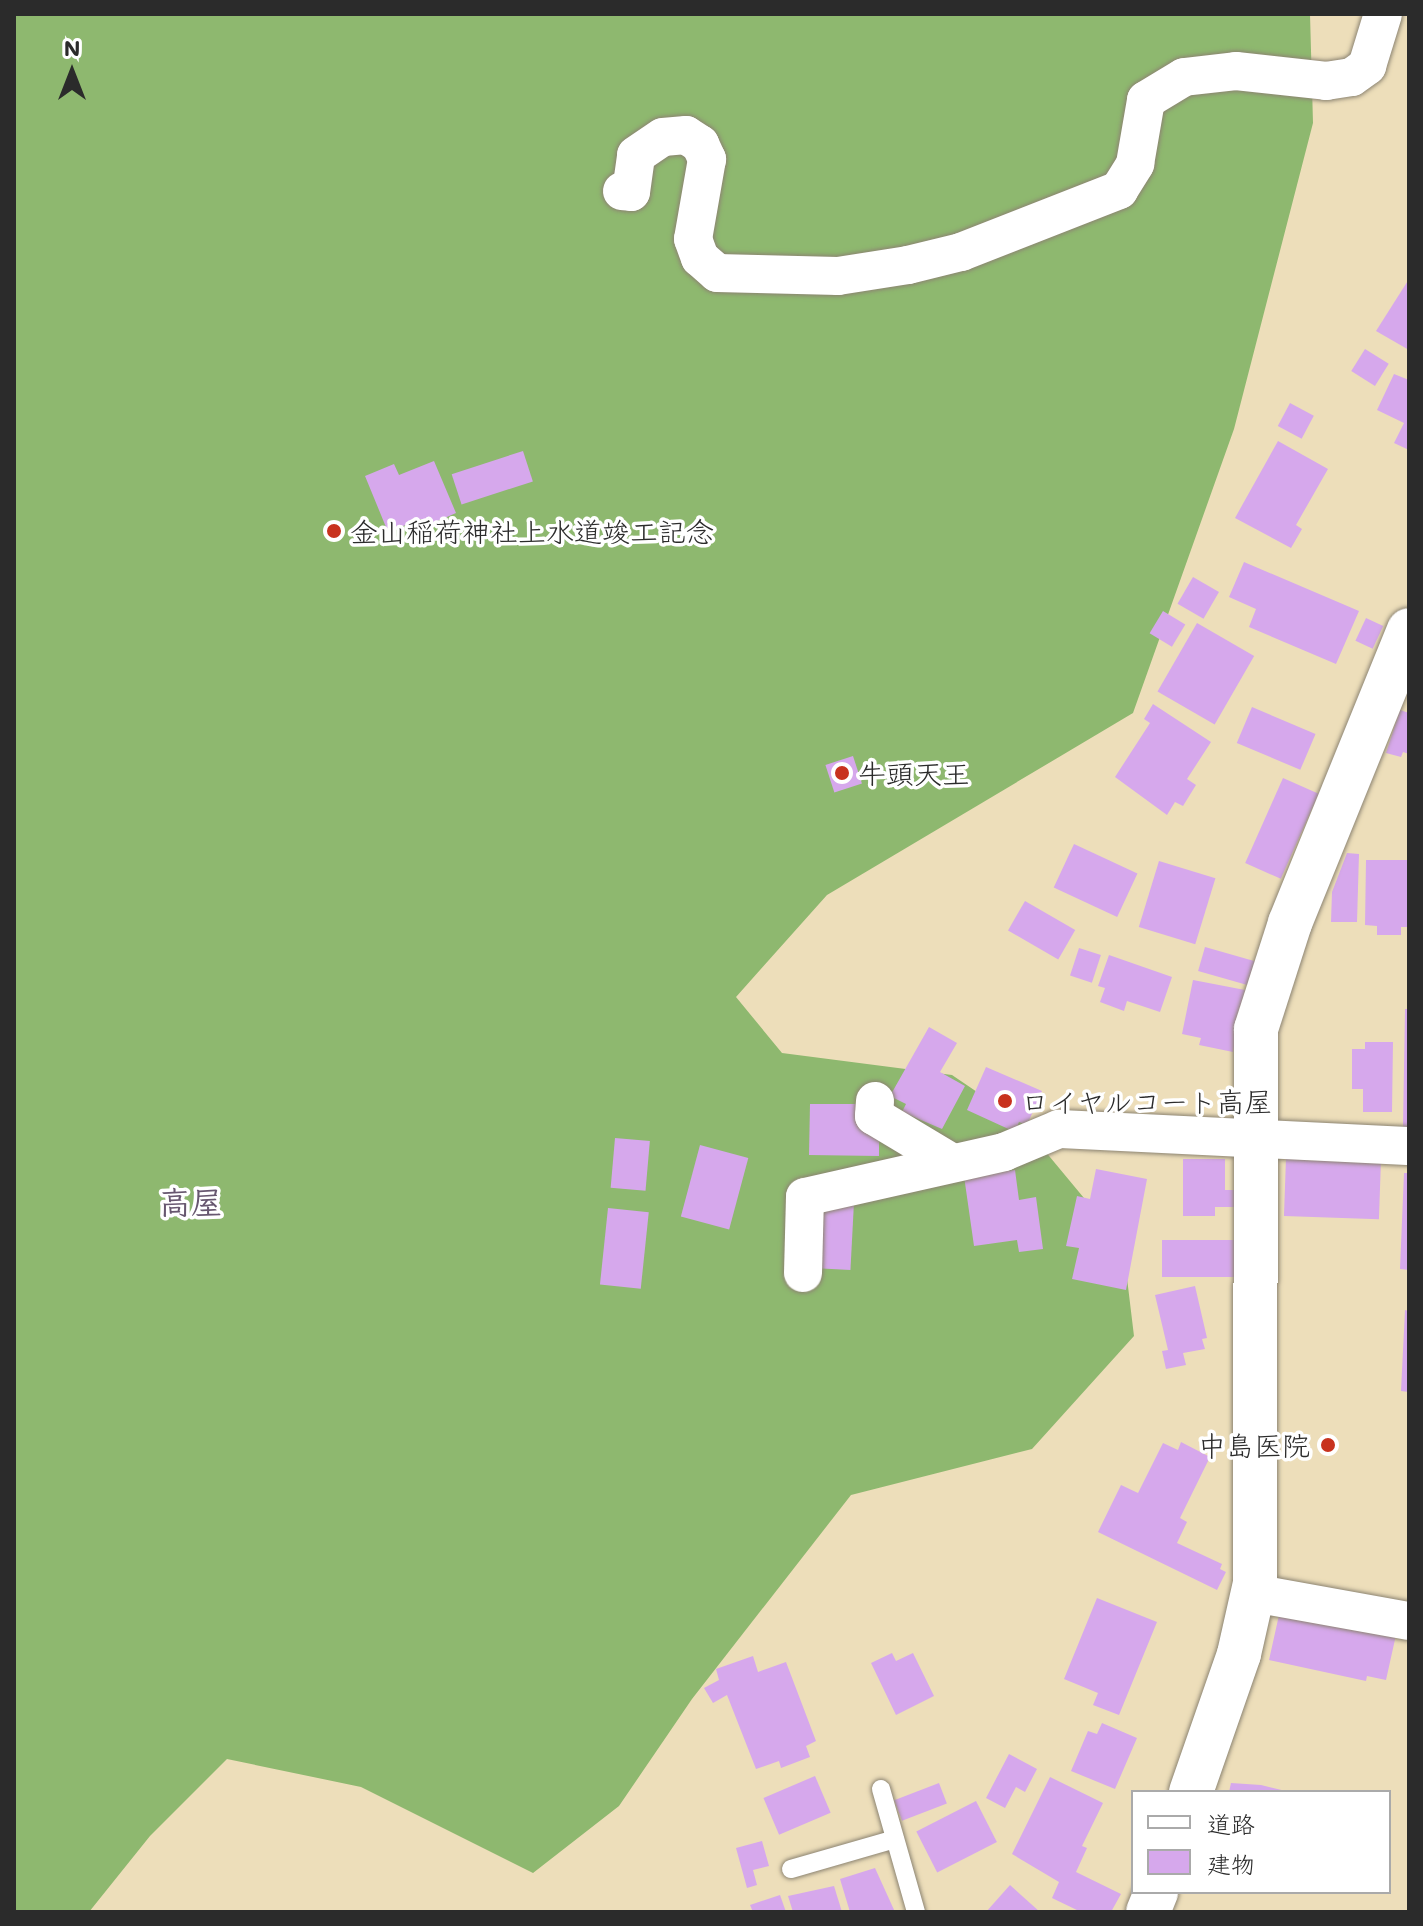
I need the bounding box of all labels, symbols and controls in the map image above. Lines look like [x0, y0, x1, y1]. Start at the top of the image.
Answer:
north arrow [32, 32, 112, 112]
text: N [64, 33, 80, 62]
place label: 金山稲荷神社上水道竣工記念 [350, 514, 714, 548]
marker: 金山稲荷神社上水道竣工記念 [325, 522, 343, 540]
place label: 牛頭天王 [858, 756, 970, 790]
marker: 牛頭天王 [833, 764, 851, 782]
place label: ロイヤルコート高屋 [1021, 1084, 1273, 1118]
marker: ロイヤルコート高屋 [996, 1092, 1014, 1110]
district label: 高屋 [159, 1182, 223, 1220]
place label: 中島医院 [1198, 1428, 1310, 1462]
marker: 中島医院 [1317, 1434, 1339, 1456]
legend [1131, 1790, 1391, 1894]
text: 道路 [1207, 1808, 1255, 1839]
text: 建物 [1207, 1848, 1255, 1879]

